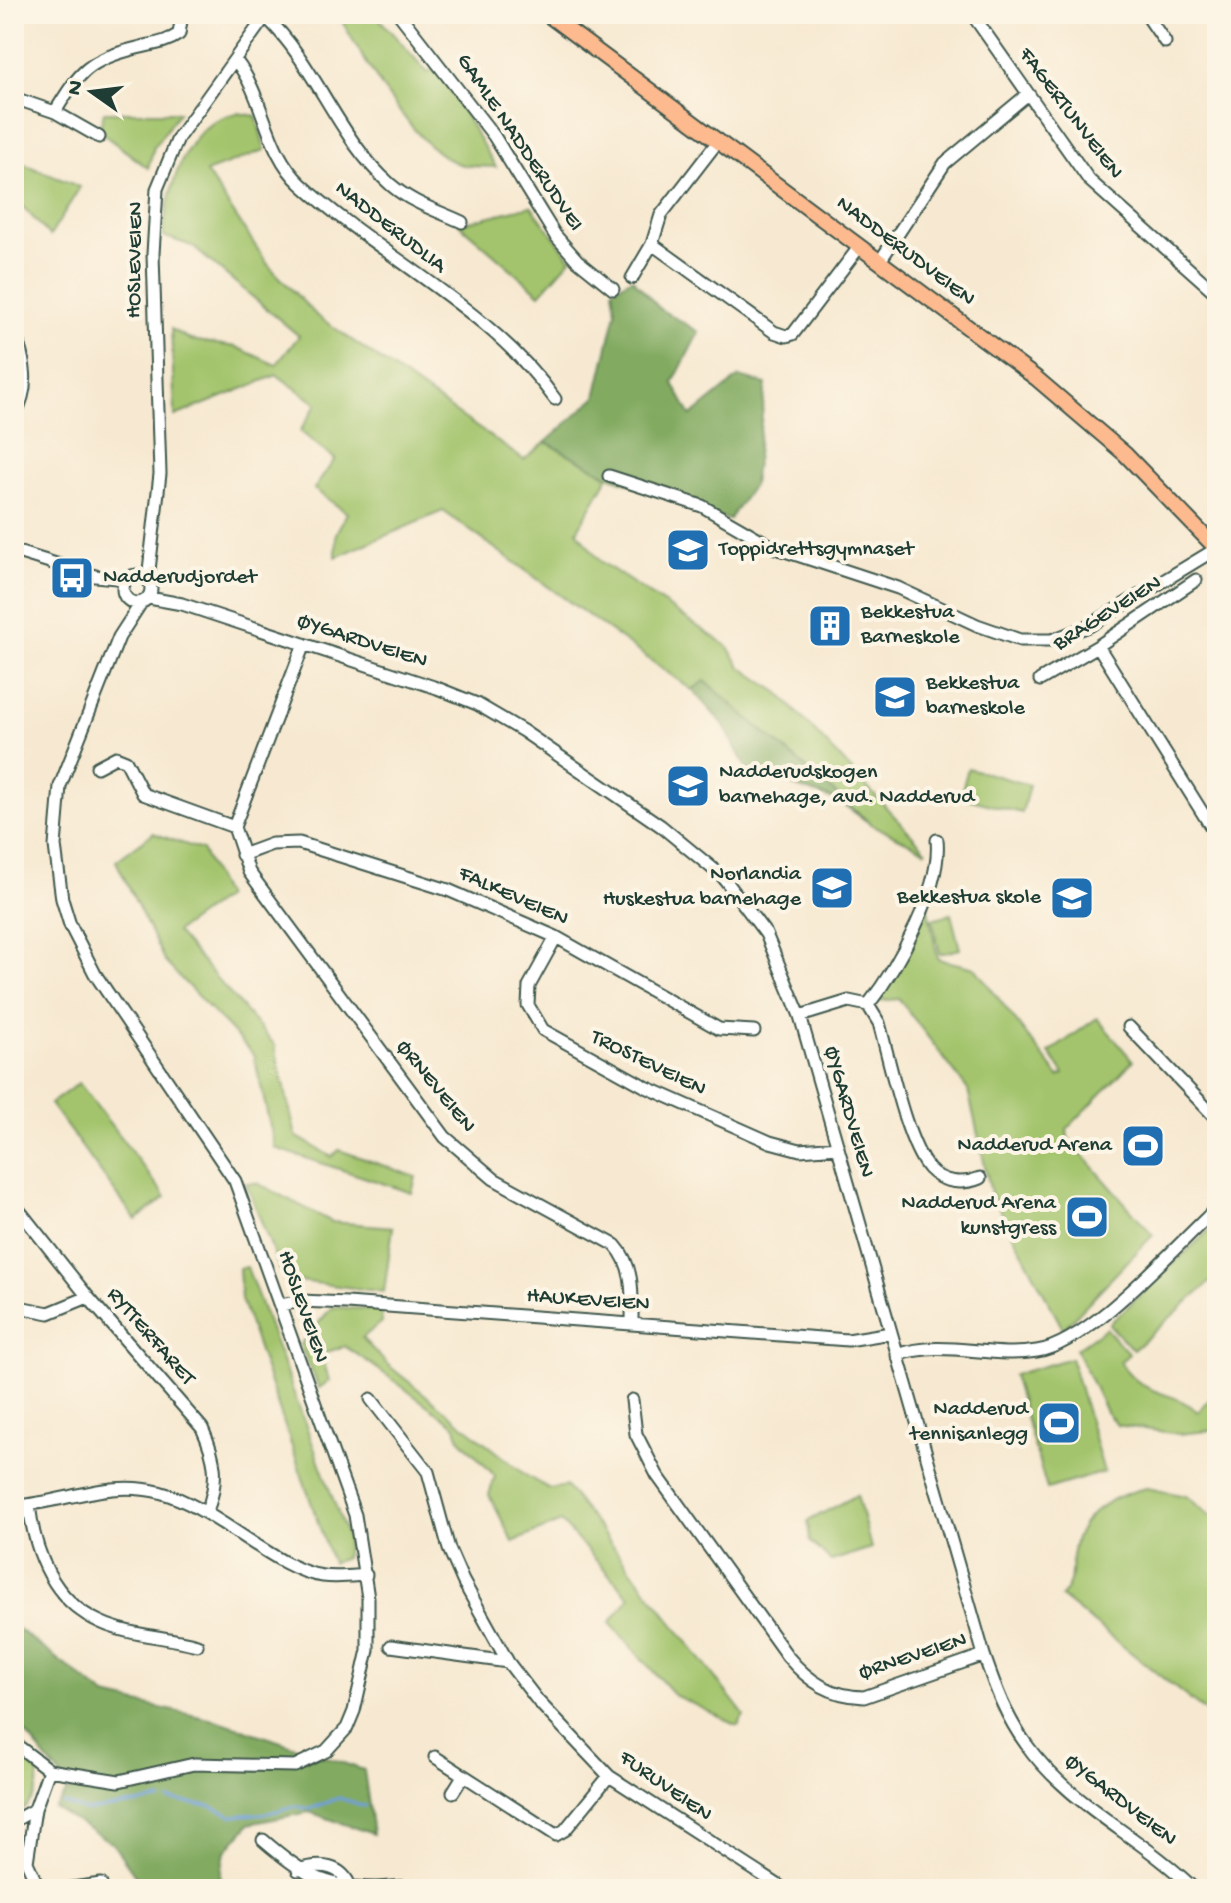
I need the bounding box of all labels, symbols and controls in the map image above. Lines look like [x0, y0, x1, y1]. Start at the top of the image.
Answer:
street label: FAGERTUNVEIEN [1011, 42, 1128, 185]
street label: GAMLE NADDERUDVEI [450, 49, 588, 237]
north arrow [52, 52, 132, 132]
text: N [62, 78, 91, 98]
street label: NADDERUDLIA [329, 176, 452, 280]
street label: NADDERUDVEIEN [830, 191, 980, 313]
street label: HOSLEVEIEN [122, 201, 150, 319]
school or university icon: Toppidrettsgymnaset [664, 526, 712, 574]
place label: Toppidrettsgymnaset [717, 537, 915, 563]
bus stop icon: Nadderudjordet [48, 554, 96, 602]
place label: Nadderudjordet [103, 565, 259, 591]
street label: BRAGEVEIEN [1048, 570, 1167, 658]
place label: Bekkestua Barneskole [860, 600, 960, 651]
building icon: Bekkestua Barneskole [806, 602, 854, 650]
street label: ØYGARDVEIEN [294, 609, 430, 675]
place label: Bekkestua barneskole [925, 671, 1026, 722]
school or university icon: Bekkestua barneskole [871, 673, 919, 721]
place label: Nadderudskogen barnehage, avd. Nadderud [719, 760, 976, 811]
school or university icon: Nadderudskogen barnehage, avd. Nadderud [664, 762, 712, 810]
street label: FALKEVEIEN [453, 861, 572, 933]
place label: Norlandia Huskestua barnehage [603, 862, 802, 913]
school or university icon: Norlandia Huskestua barnehage [808, 864, 856, 912]
school or university icon: Bekkestua skole [1048, 874, 1096, 922]
place label: Bekkestua skole [896, 885, 1042, 911]
street label: TROSTEVEIEN [584, 1024, 710, 1103]
street label: ØRNEVEIEN [390, 1035, 480, 1139]
street label: ØYGARDVEIEN [817, 1043, 879, 1181]
sports icon: Nadderud Arena [1119, 1122, 1167, 1170]
place label: Nadderud Arena [957, 1133, 1113, 1159]
place label: Nadderud Arena kunstgress [901, 1191, 1057, 1242]
sports icon: Nadderud Arena kunstgress [1063, 1193, 1111, 1241]
street label: HOSLEVEIEN [271, 1247, 333, 1367]
street label: RYTTERFARET [100, 1282, 201, 1393]
street label: HAUKEVEIEN [526, 1284, 650, 1318]
place label: Nadderud tennisanlegg [908, 1397, 1030, 1448]
sports icon: Nadderud tennisanlegg [1035, 1399, 1083, 1447]
street label: ØRNEVEIEN [856, 1627, 970, 1687]
street label: FURUVEIEN [613, 1745, 716, 1828]
street label: ØYGARDVEIEN [1059, 1749, 1181, 1853]

